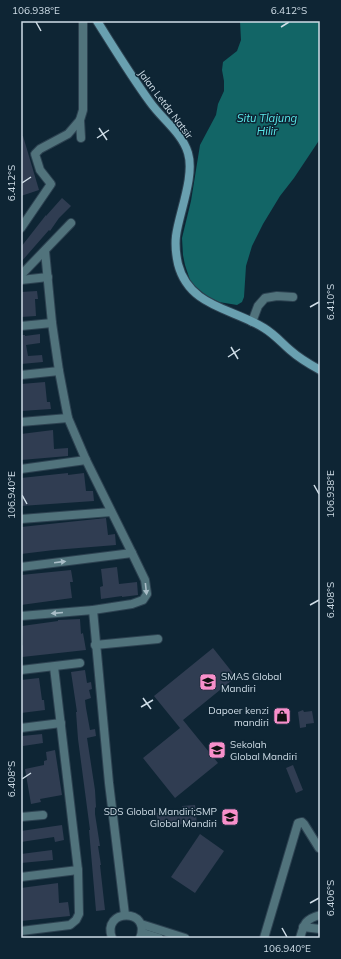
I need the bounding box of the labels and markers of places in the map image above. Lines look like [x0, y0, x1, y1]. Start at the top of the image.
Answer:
place label: SMAS Global Mandiri [221, 670, 282, 695]
school or university icon: SMAS Global Mandiri [198, 672, 218, 692]
place label: Dapoer kenzi mandiri [208, 704, 269, 729]
shop icon: Dapoer kenzi mandiri [272, 706, 292, 726]
place label: Sekolah Global Mandiri [230, 738, 297, 763]
school or university icon: Sekolah Global Mandiri [207, 740, 227, 760]
place label: SDS Global Mandiri;SMP Global Mandiri [104, 805, 217, 830]
school or university icon: SDS Global Mandiri;SMP Global Mandiri [220, 807, 240, 827]

